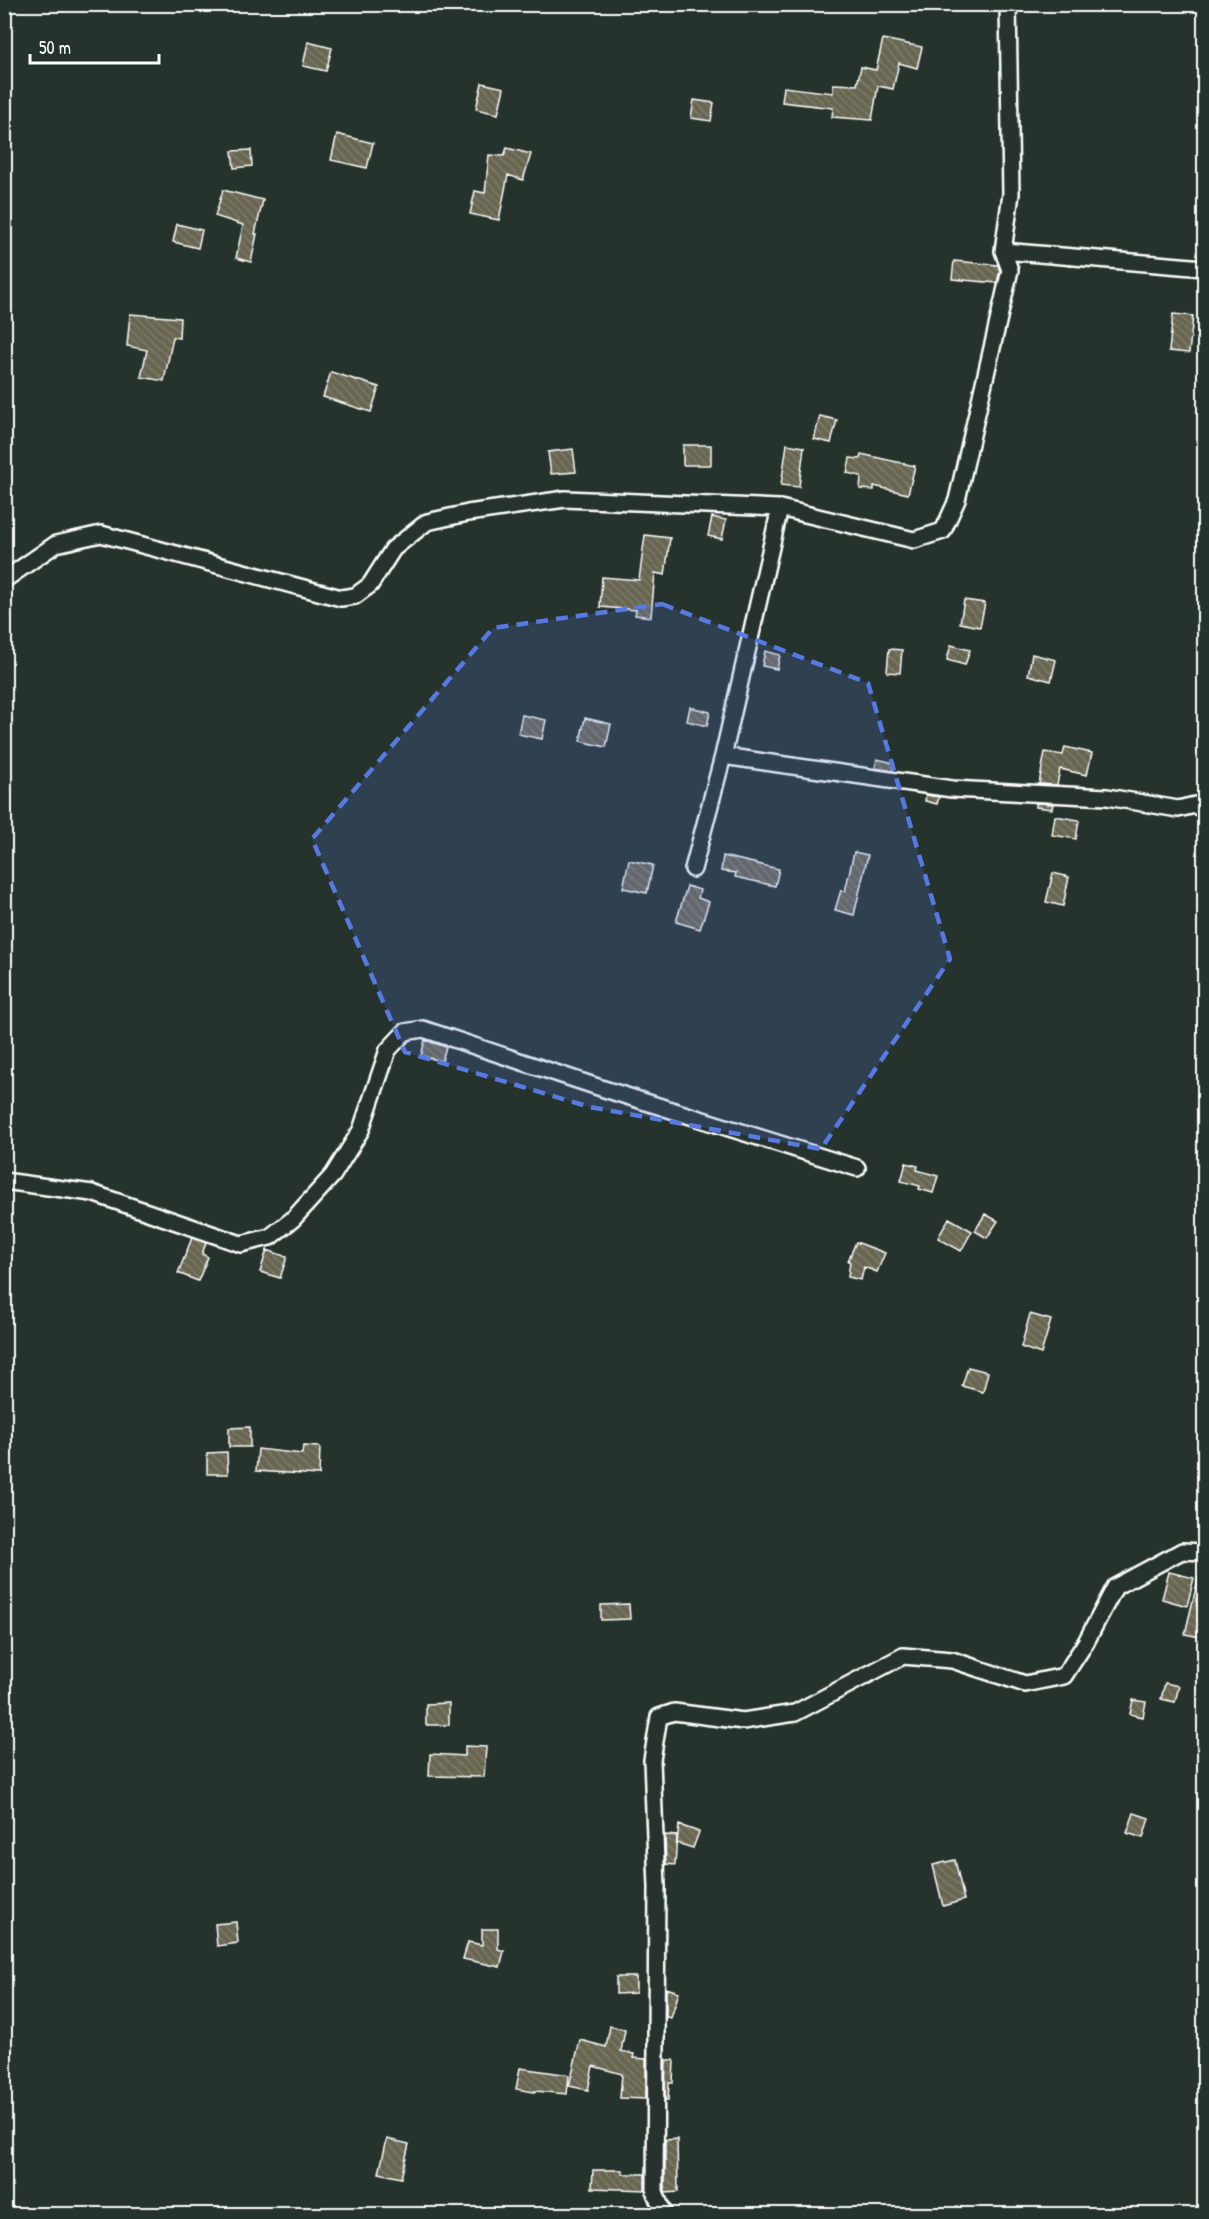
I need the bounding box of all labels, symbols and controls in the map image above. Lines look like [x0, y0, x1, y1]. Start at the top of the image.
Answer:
scale bar [30, 27, 159, 65]
text: 50 m [39, 35, 71, 60]

